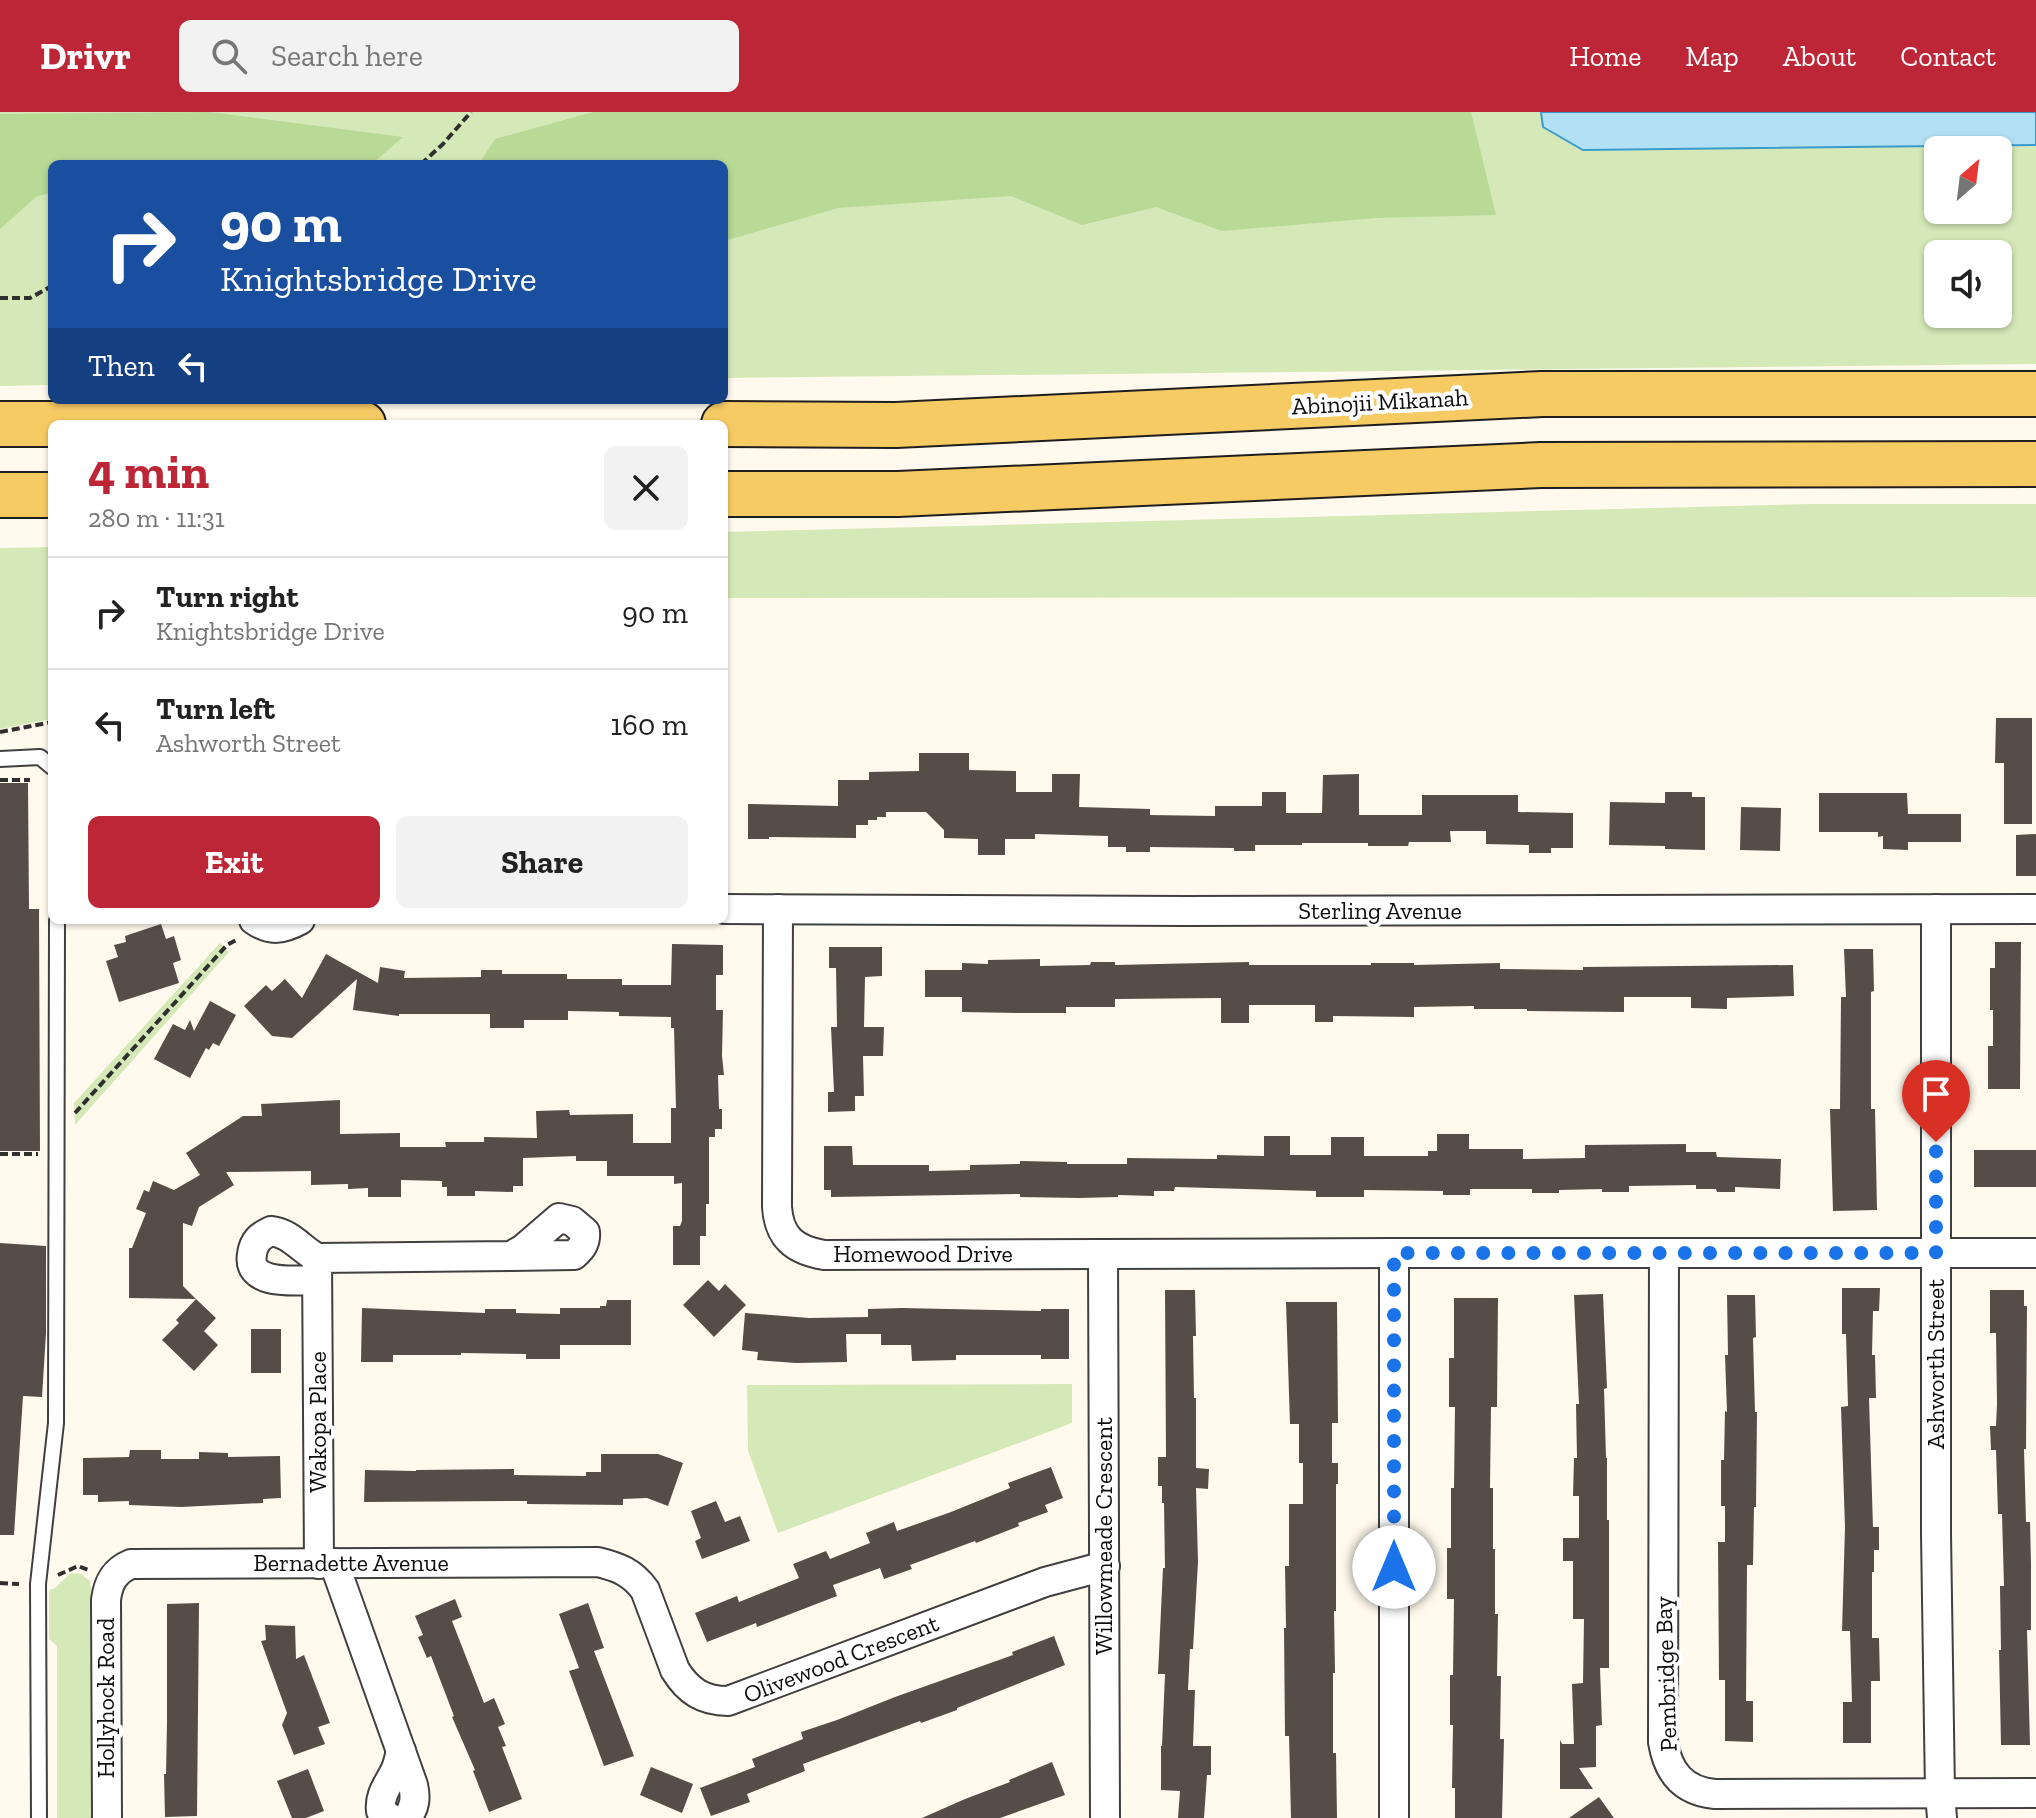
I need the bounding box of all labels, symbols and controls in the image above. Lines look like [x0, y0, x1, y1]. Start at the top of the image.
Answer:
search box [179, 20, 739, 92]
text: Drivr [40, 33, 131, 79]
icon: search [207, 34, 251, 78]
text: Search here [271, 38, 423, 74]
text: Home [1569, 40, 1641, 73]
text: Map [1685, 40, 1739, 73]
text: About [1783, 40, 1856, 73]
text: Contact [1900, 40, 1996, 73]
north arrow [1924, 136, 2012, 224]
map controls [1924, 136, 2012, 328]
text: 90 m [220, 189, 342, 256]
icon: right [88, 192, 192, 296]
button: sound [1924, 240, 2012, 328]
text: Knightsbridge Drive [220, 257, 537, 300]
icon: left [171, 344, 215, 388]
text: Then [88, 348, 155, 384]
street label: Abinojii Mikanah [1291, 382, 1470, 421]
text: 4 min [88, 443, 209, 500]
button: close [604, 446, 688, 530]
text: 280 m · 11:31 [88, 502, 225, 534]
text: Turn right [156, 579, 298, 615]
icon: right [88, 591, 132, 635]
text: 90 m [622, 595, 688, 631]
text: Knightsbridge Drive [156, 615, 385, 647]
text: Turn left [156, 691, 275, 727]
icon: left [88, 703, 132, 747]
text: 160 m [611, 707, 688, 743]
text: Ashworth Street [156, 727, 341, 759]
button: Exit [88, 816, 380, 908]
button: Share [396, 816, 688, 908]
street label: Sterling Avenue [1298, 896, 1462, 925]
pin [1902, 1060, 1970, 1142]
icon: arrive [1914, 1072, 1958, 1116]
street label: Homewood Drive [833, 1239, 1013, 1268]
street label: Ashworth Street [1921, 1279, 1950, 1449]
street label: Wakopa Place [303, 1351, 332, 1493]
street label: Willowmeade Crescent [1089, 1417, 1118, 1655]
position arrow [1352, 1525, 1436, 1609]
street label: Bernadette Avenue [253, 1548, 449, 1577]
street label: Pembridge Bay [1648, 1595, 1683, 1752]
street label: Olivewood Crescent [739, 1608, 943, 1709]
street label: Hollyhock Road [91, 1618, 120, 1778]

